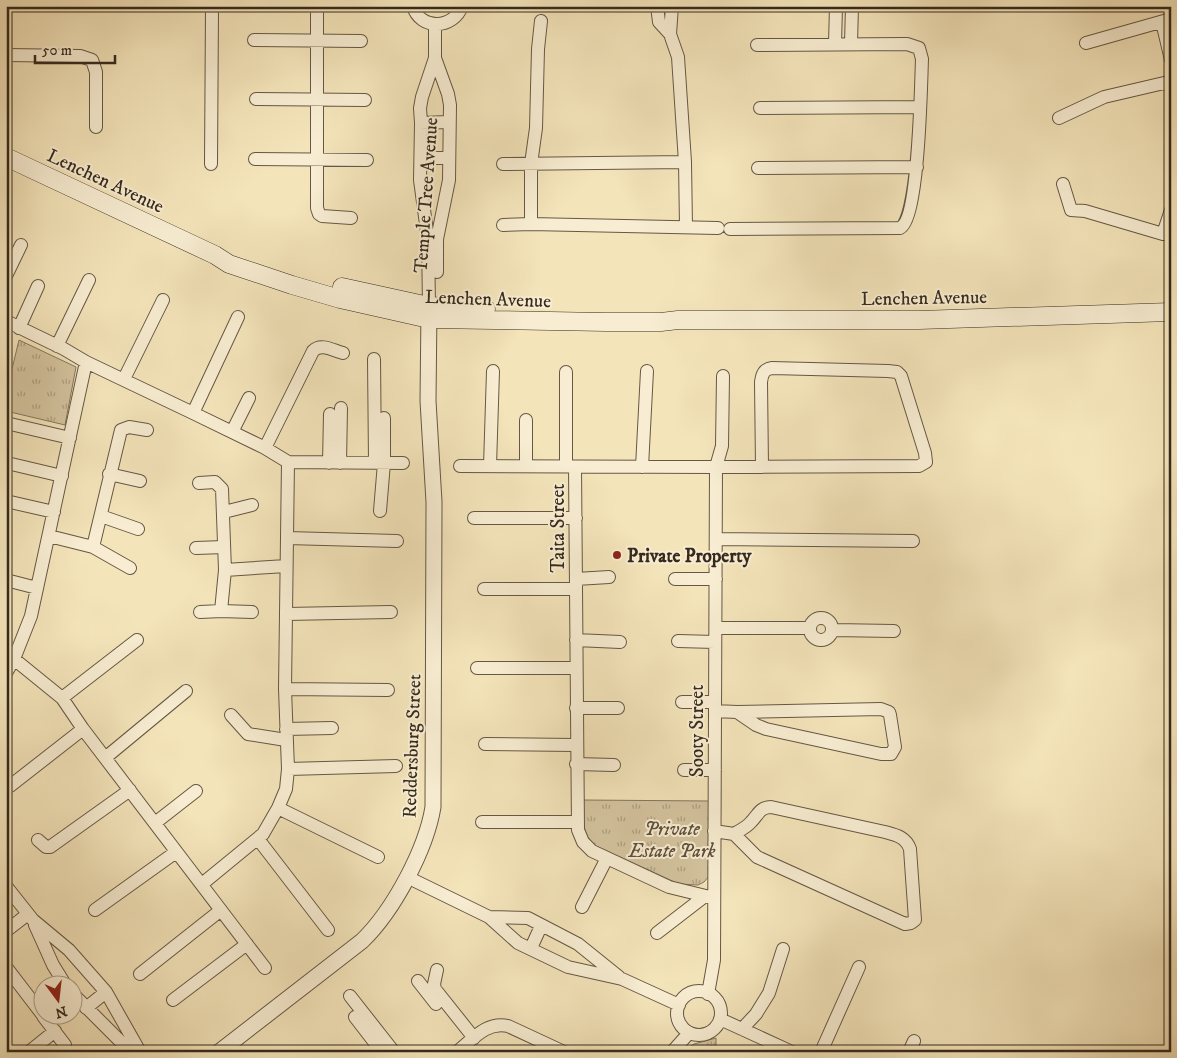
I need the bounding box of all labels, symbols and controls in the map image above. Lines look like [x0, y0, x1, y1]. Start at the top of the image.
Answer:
scale bar [35, 32, 115, 64]
text: 50 m [42, 41, 72, 60]
street label: Temple Tree Avenue [410, 116, 443, 274]
street label: Lenchen Avenue [43, 144, 168, 218]
street label: Lenchen Avenue [425, 286, 552, 313]
street label: Lenchen Avenue [861, 286, 987, 311]
street label: Taita Street [547, 484, 570, 572]
place label: Private Property [627, 545, 752, 568]
marker: Private Property [611, 549, 623, 561]
street label: Reddersburg Street [398, 674, 427, 818]
street label: Sooty Street [686, 685, 709, 777]
park label: Private Estate Park [628, 818, 715, 863]
north arrow [32, 976, 82, 1026]
text: N [53, 1001, 69, 1022]

